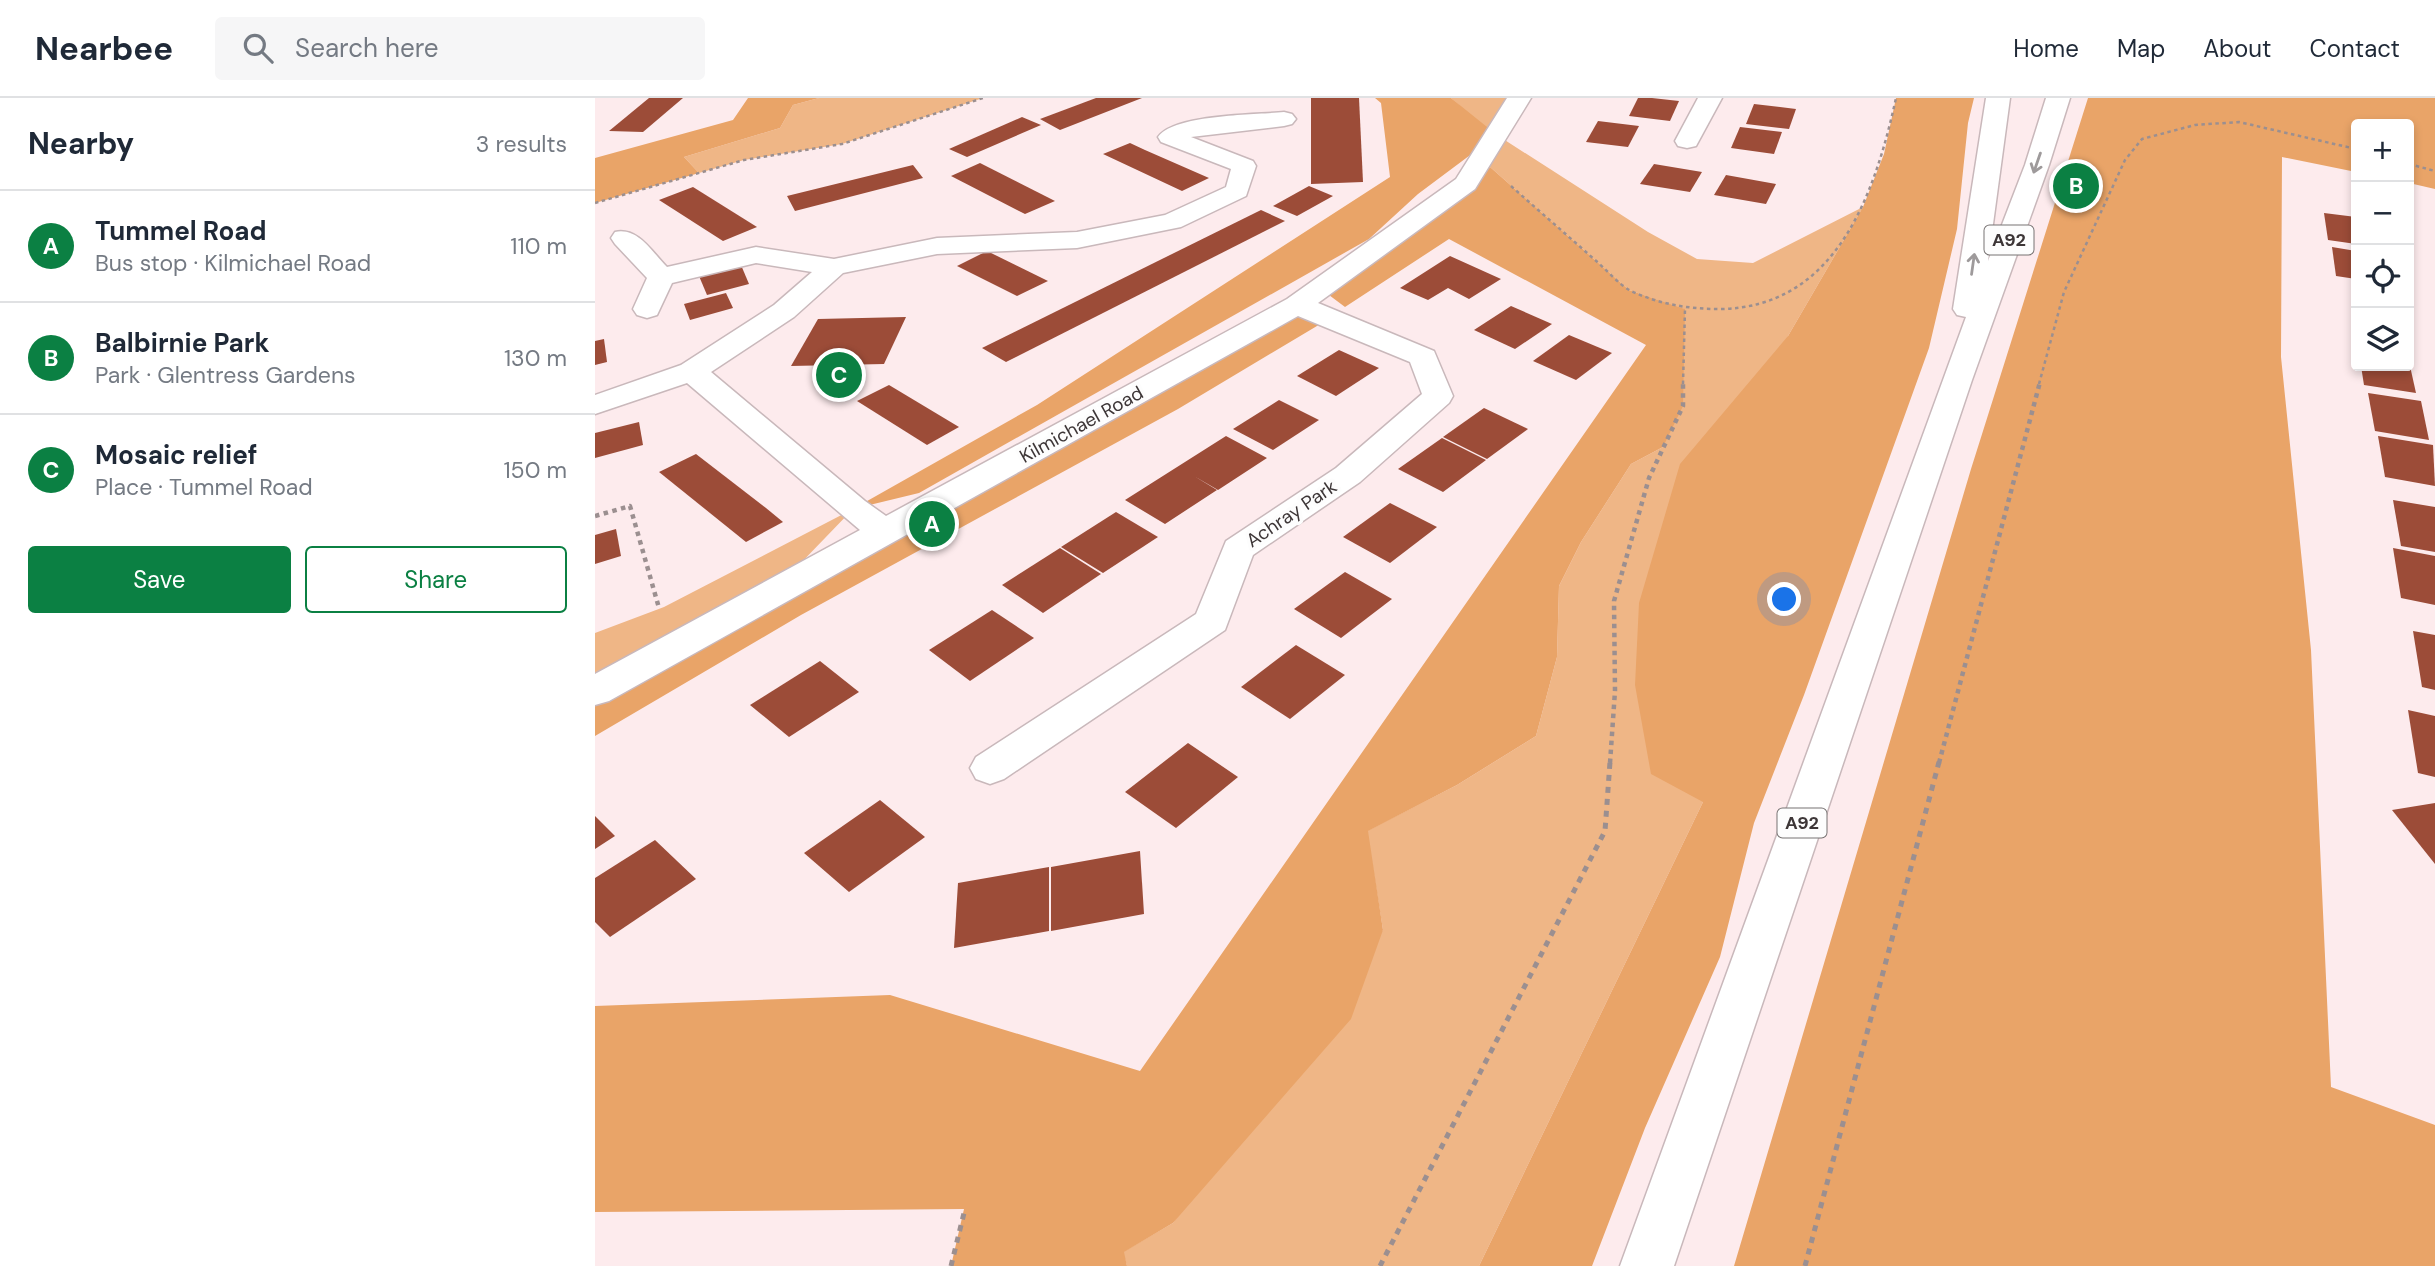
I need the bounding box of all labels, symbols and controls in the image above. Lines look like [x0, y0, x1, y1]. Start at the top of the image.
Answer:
search box [215, 17, 705, 80]
text: Nearbee [35, 27, 173, 70]
icon: search [239, 29, 277, 67]
text: Search here [295, 31, 439, 65]
text: Home [2013, 33, 2079, 64]
text: Map [2117, 33, 2165, 64]
text: About [2203, 33, 2272, 64]
text: Contact [2310, 33, 2400, 64]
map controls [2351, 119, 2414, 371]
button: + [2351, 119, 2414, 182]
text: Nearby [28, 124, 134, 163]
text: 3 results [476, 129, 567, 159]
one-way arrow [2030, 152, 2043, 174]
pin: B [2053, 160, 2099, 212]
button: − [2351, 182, 2414, 245]
text: Tummel Road [95, 214, 267, 248]
road number: A92 [1985, 225, 2033, 254]
text: A [43, 231, 59, 261]
text: 110 m [510, 231, 567, 261]
button: locate [2351, 245, 2414, 308]
text: Bus stop · Kilmichael Road [95, 248, 371, 278]
one-way arrow [1967, 253, 1980, 276]
button: layers [2351, 308, 2414, 371]
text: Balbirnie Park [95, 326, 270, 360]
text: B [44, 343, 58, 373]
text: 130 m [504, 343, 567, 373]
pin: C [816, 349, 862, 401]
text: Park · Glentress Gardens [95, 360, 356, 390]
street label: Kilmichael Road [1015, 380, 1148, 469]
text: Mosaic relief [95, 438, 257, 472]
text: C [43, 455, 59, 485]
text: 150 m [503, 455, 567, 485]
text: Place · Tummel Road [95, 472, 313, 502]
street label: Achray Park [1241, 474, 1342, 553]
pin: A [909, 498, 955, 550]
button: Save [28, 546, 291, 613]
button: Share [305, 546, 567, 613]
your location [1767, 582, 1801, 616]
road number: A92 [1777, 808, 1827, 838]

